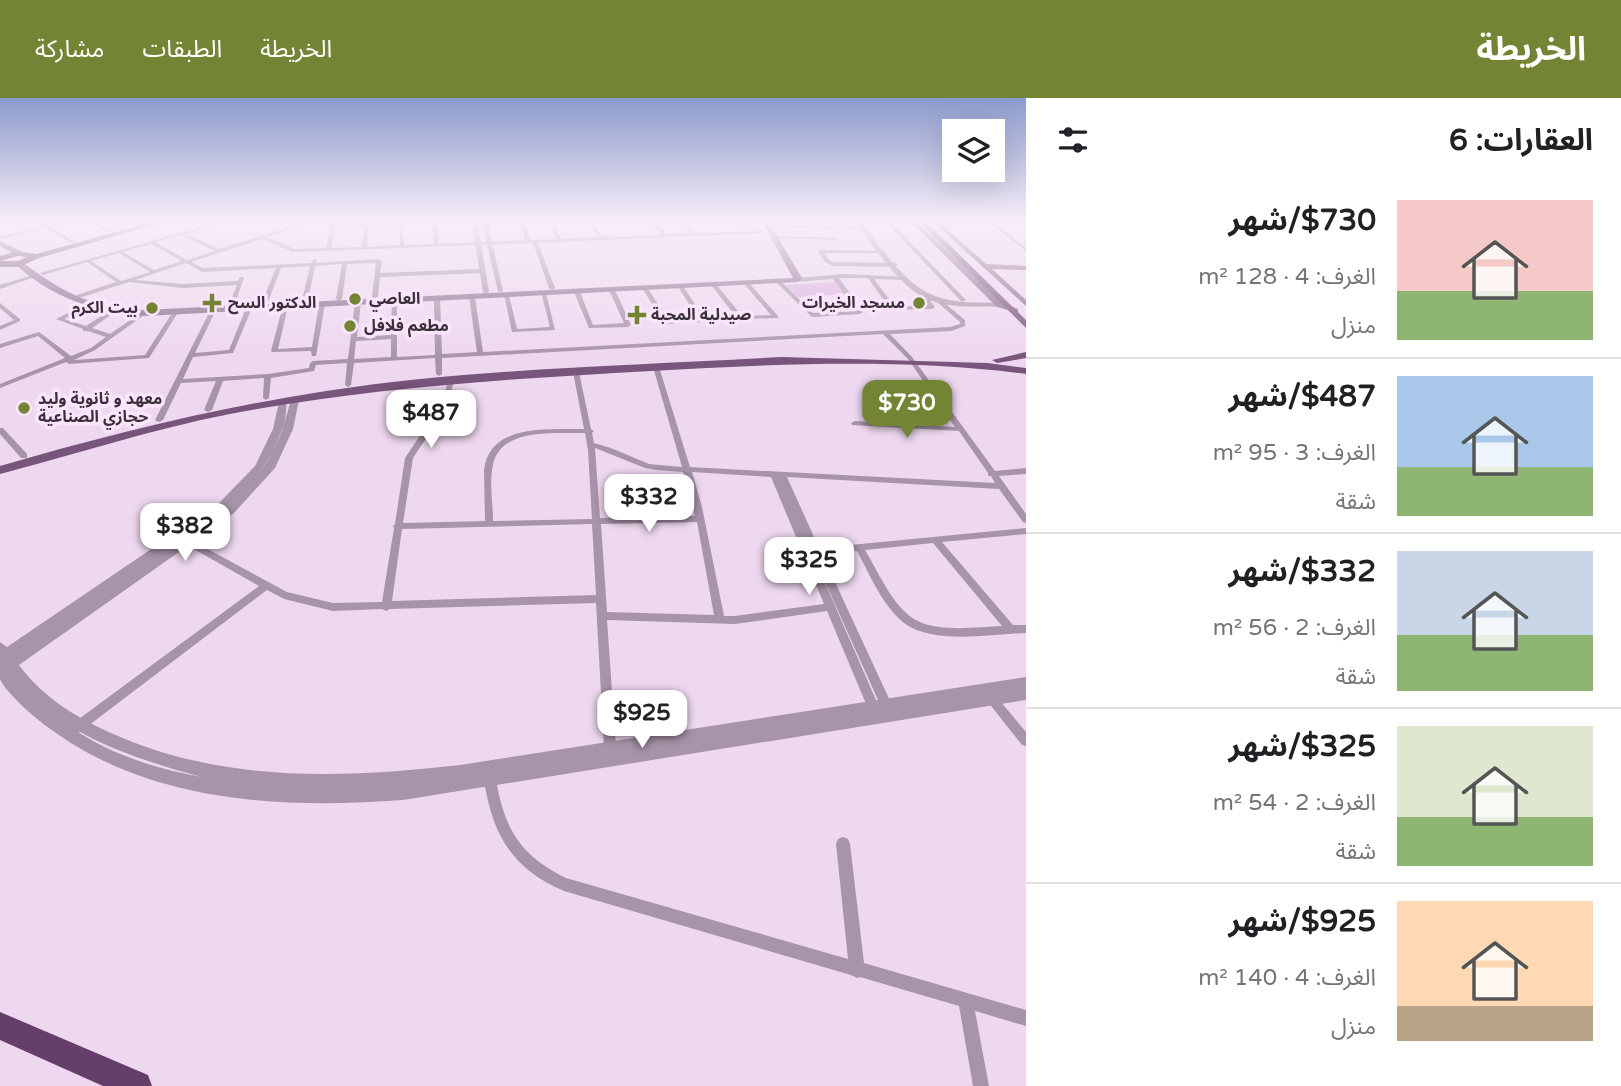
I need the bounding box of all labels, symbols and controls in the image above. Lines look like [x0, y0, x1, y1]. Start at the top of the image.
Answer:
text: الخريطة [1476, 30, 1586, 69]
text: مشاركة [35, 35, 104, 64]
text: الطبقات [142, 35, 222, 64]
text: الخريطة [260, 35, 332, 64]
map controls [942, 119, 1005, 182]
button: layers [942, 119, 1005, 182]
icon: filters [1054, 121, 1092, 159]
text: العقارات: 6 [1449, 122, 1593, 159]
text: $730/شهر [1229, 202, 1376, 239]
icon: home [1453, 228, 1537, 312]
text: الغرف: 4 · 128 m² [1198, 263, 1376, 291]
place label: العاصي [369, 289, 420, 312]
marker: العاصي [347, 291, 363, 307]
marker: الدكتور السح [202, 293, 222, 313]
place label: الدكتور السح [228, 293, 316, 315]
place label: مسجد الخيرات [802, 293, 905, 313]
marker: مسجد الخيرات [911, 295, 927, 311]
place label: بيت الكرم [71, 298, 138, 319]
marker: بيت الكرم [144, 300, 160, 316]
place label: صيدلية المحبة [651, 305, 751, 325]
marker: صيدلية المحبة [629, 307, 645, 323]
text: منزل [1331, 312, 1376, 340]
place label: مطعم فلافل [364, 316, 449, 338]
marker: مطعم فلافل [342, 318, 358, 334]
text: $487/شهر [1229, 378, 1376, 415]
pin: $730 [866, 380, 948, 440]
place label: معهد و ثانوية وليد حجازي الصناعية [38, 389, 162, 430]
text: $730 [878, 389, 936, 417]
pin: $487 [390, 390, 472, 450]
text: $487 [402, 399, 460, 427]
marker: معهد و ثانوية وليد حجازي الصناعية [16, 400, 32, 416]
icon: home [1453, 404, 1537, 488]
text: الغرف: 3 · 95 m² [1213, 439, 1376, 467]
pin: $332 [608, 474, 690, 534]
text: $332 [620, 483, 678, 511]
text: شقة [1335, 488, 1376, 516]
pin: $382 [144, 504, 226, 563]
text: $382 [156, 512, 214, 540]
pin: $325 [768, 538, 850, 597]
text: $325 [780, 546, 838, 574]
text: $332/شهر [1229, 553, 1376, 590]
icon: home [1453, 579, 1537, 663]
text: الغرف: 2 · 56 m² [1213, 614, 1376, 642]
text: شقة [1335, 663, 1376, 691]
pin: $925 [601, 690, 683, 750]
text: $925 [613, 699, 671, 727]
text: $325/شهر [1229, 728, 1376, 765]
icon: home [1453, 754, 1537, 838]
text: الغرف: 2 · 54 m² [1213, 789, 1376, 817]
text: شقة [1335, 838, 1376, 866]
text: $925/شهر [1229, 903, 1376, 940]
icon: home [1453, 929, 1537, 1013]
text: الغرف: 4 · 140 m² [1198, 964, 1376, 992]
text: منزل [1331, 1013, 1376, 1041]

